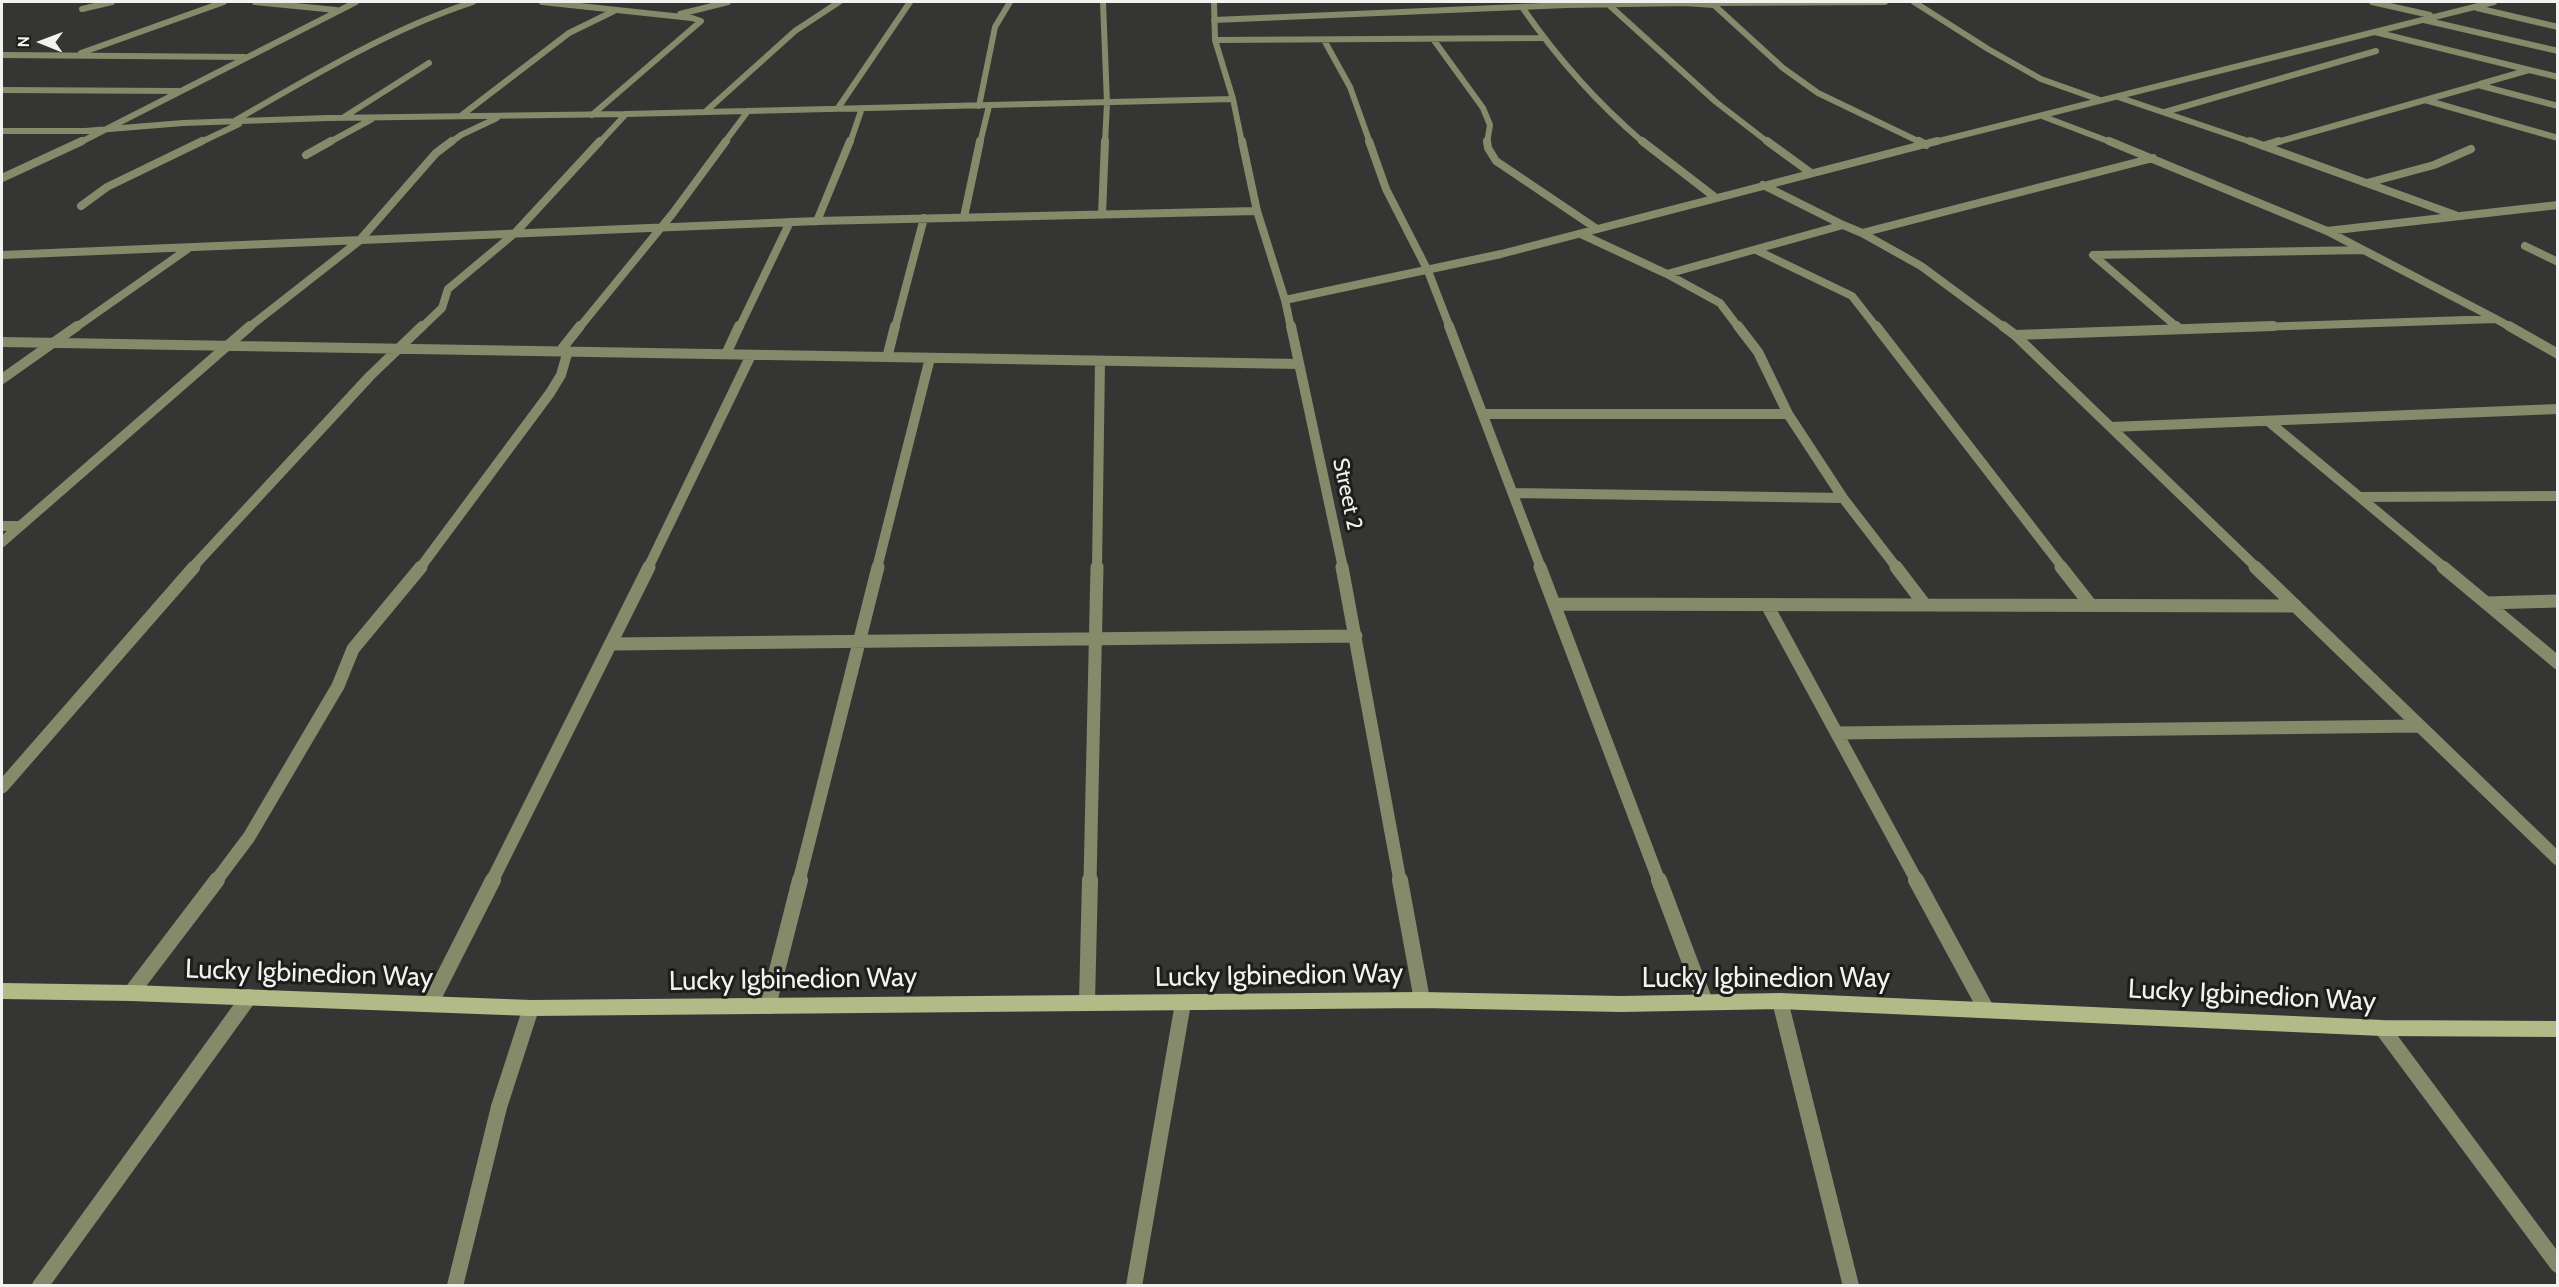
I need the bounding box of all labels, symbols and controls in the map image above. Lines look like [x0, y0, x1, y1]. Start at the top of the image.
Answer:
north arrow [12, 12, 72, 72]
text: N [14, 36, 33, 47]
street label: Street 2 [1326, 456, 1368, 532]
street label: Lucky Igbinedion Way [184, 953, 434, 995]
street label: Lucky Igbinedion Way [1155, 958, 1403, 994]
street label: Lucky Igbinedion Way [669, 962, 917, 998]
street label: Lucky Igbinedion Way [1642, 963, 1890, 995]
street label: Lucky Igbinedion Way [2127, 973, 2377, 1019]

